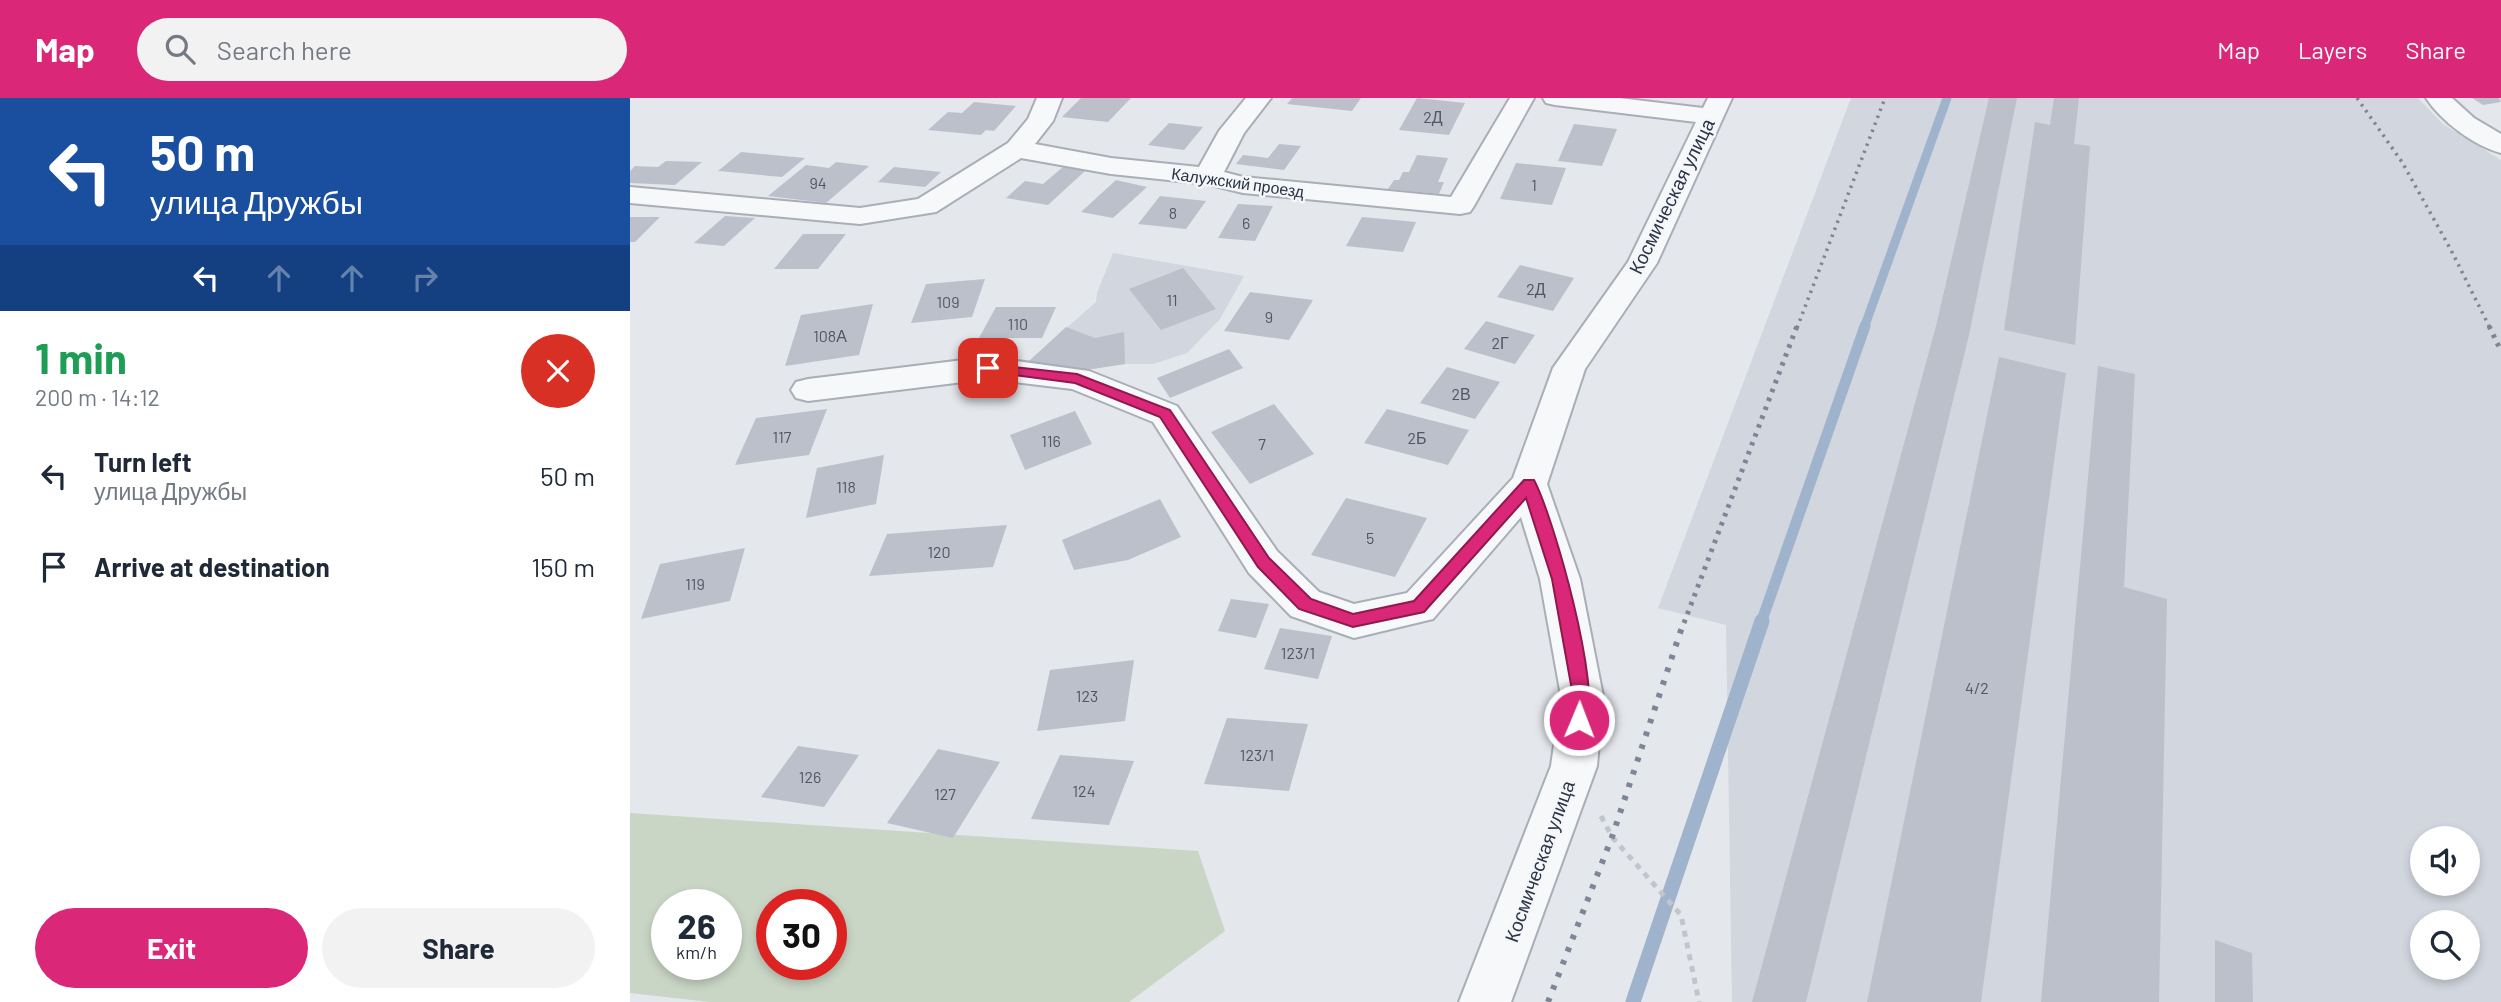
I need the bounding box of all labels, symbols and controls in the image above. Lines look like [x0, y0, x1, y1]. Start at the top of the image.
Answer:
search box [137, 18, 627, 81]
text: Map [35, 29, 95, 69]
icon: search [161, 30, 199, 68]
text: Search here [217, 34, 352, 65]
text: Map [2217, 35, 2260, 64]
text: Layers [2298, 35, 2367, 64]
text: Share [2405, 35, 2466, 64]
house number: 2Д [1423, 107, 1443, 126]
street label: Космическая улица [1623, 114, 1719, 278]
text: 50 m [150, 122, 255, 181]
icon: left [35, 126, 126, 217]
street label: Калужский проезд [1170, 163, 1306, 201]
house number: 94 [809, 173, 827, 192]
house number: 1 [1531, 175, 1537, 194]
text: улица Дружбы [150, 182, 363, 220]
house number: 8 [1169, 203, 1177, 222]
house number: 6 [1242, 213, 1250, 232]
icon: left [187, 259, 225, 297]
icon: ahead [260, 259, 298, 297]
icon: ahead [333, 259, 371, 297]
icon: right [406, 259, 444, 297]
house number: 2Д [1526, 279, 1546, 298]
house number: 11 [1166, 290, 1178, 309]
house number: 109 [937, 292, 959, 311]
house number: 9 [1265, 307, 1273, 326]
house number: 110 [1008, 314, 1028, 333]
house number: 108А [813, 326, 847, 345]
text: 1 min [35, 332, 127, 382]
house number: 2Г [1491, 333, 1509, 352]
button: close [521, 334, 595, 408]
pin [958, 338, 1018, 398]
icon: arrive [969, 349, 1007, 387]
text: 200 m · 14:12 [35, 383, 160, 411]
house number: 2В [1451, 384, 1471, 403]
house number: 117 [773, 427, 792, 446]
house number: 2Б [1407, 428, 1427, 447]
house number: 116 [1041, 431, 1061, 450]
house number: 7 [1258, 434, 1266, 453]
text: Turn left [94, 446, 192, 477]
icon: left [35, 457, 73, 495]
text: 50 m [540, 460, 595, 491]
text: улица Дружбы [94, 477, 247, 505]
house number: 118 [836, 477, 856, 496]
house number: 5 [1366, 528, 1374, 547]
house number: 120 [927, 542, 951, 561]
icon: arrive [35, 548, 73, 586]
text: Arrive at destination [94, 551, 330, 582]
text: 150 m [531, 551, 595, 582]
house number: 119 [685, 574, 705, 593]
house number: 123/1 [1281, 643, 1315, 662]
house number: 4/2 [1965, 678, 1989, 697]
position arrow [1542, 683, 1616, 757]
house number: 123 [1076, 686, 1098, 705]
house number: 123/1 [1240, 745, 1274, 764]
house number: 126 [799, 767, 821, 786]
street label: Космическая улица [1499, 777, 1579, 945]
house number: 124 [1073, 781, 1096, 800]
house number: 127 [934, 784, 956, 803]
map controls [2410, 826, 2480, 980]
button: sound [2410, 826, 2480, 896]
speed limit sign: 30 [756, 889, 847, 980]
text: 26 [677, 904, 716, 946]
button: Exit [35, 908, 308, 988]
button: Share [322, 908, 595, 988]
button: search [2410, 910, 2480, 980]
text: km/h [676, 941, 717, 963]

